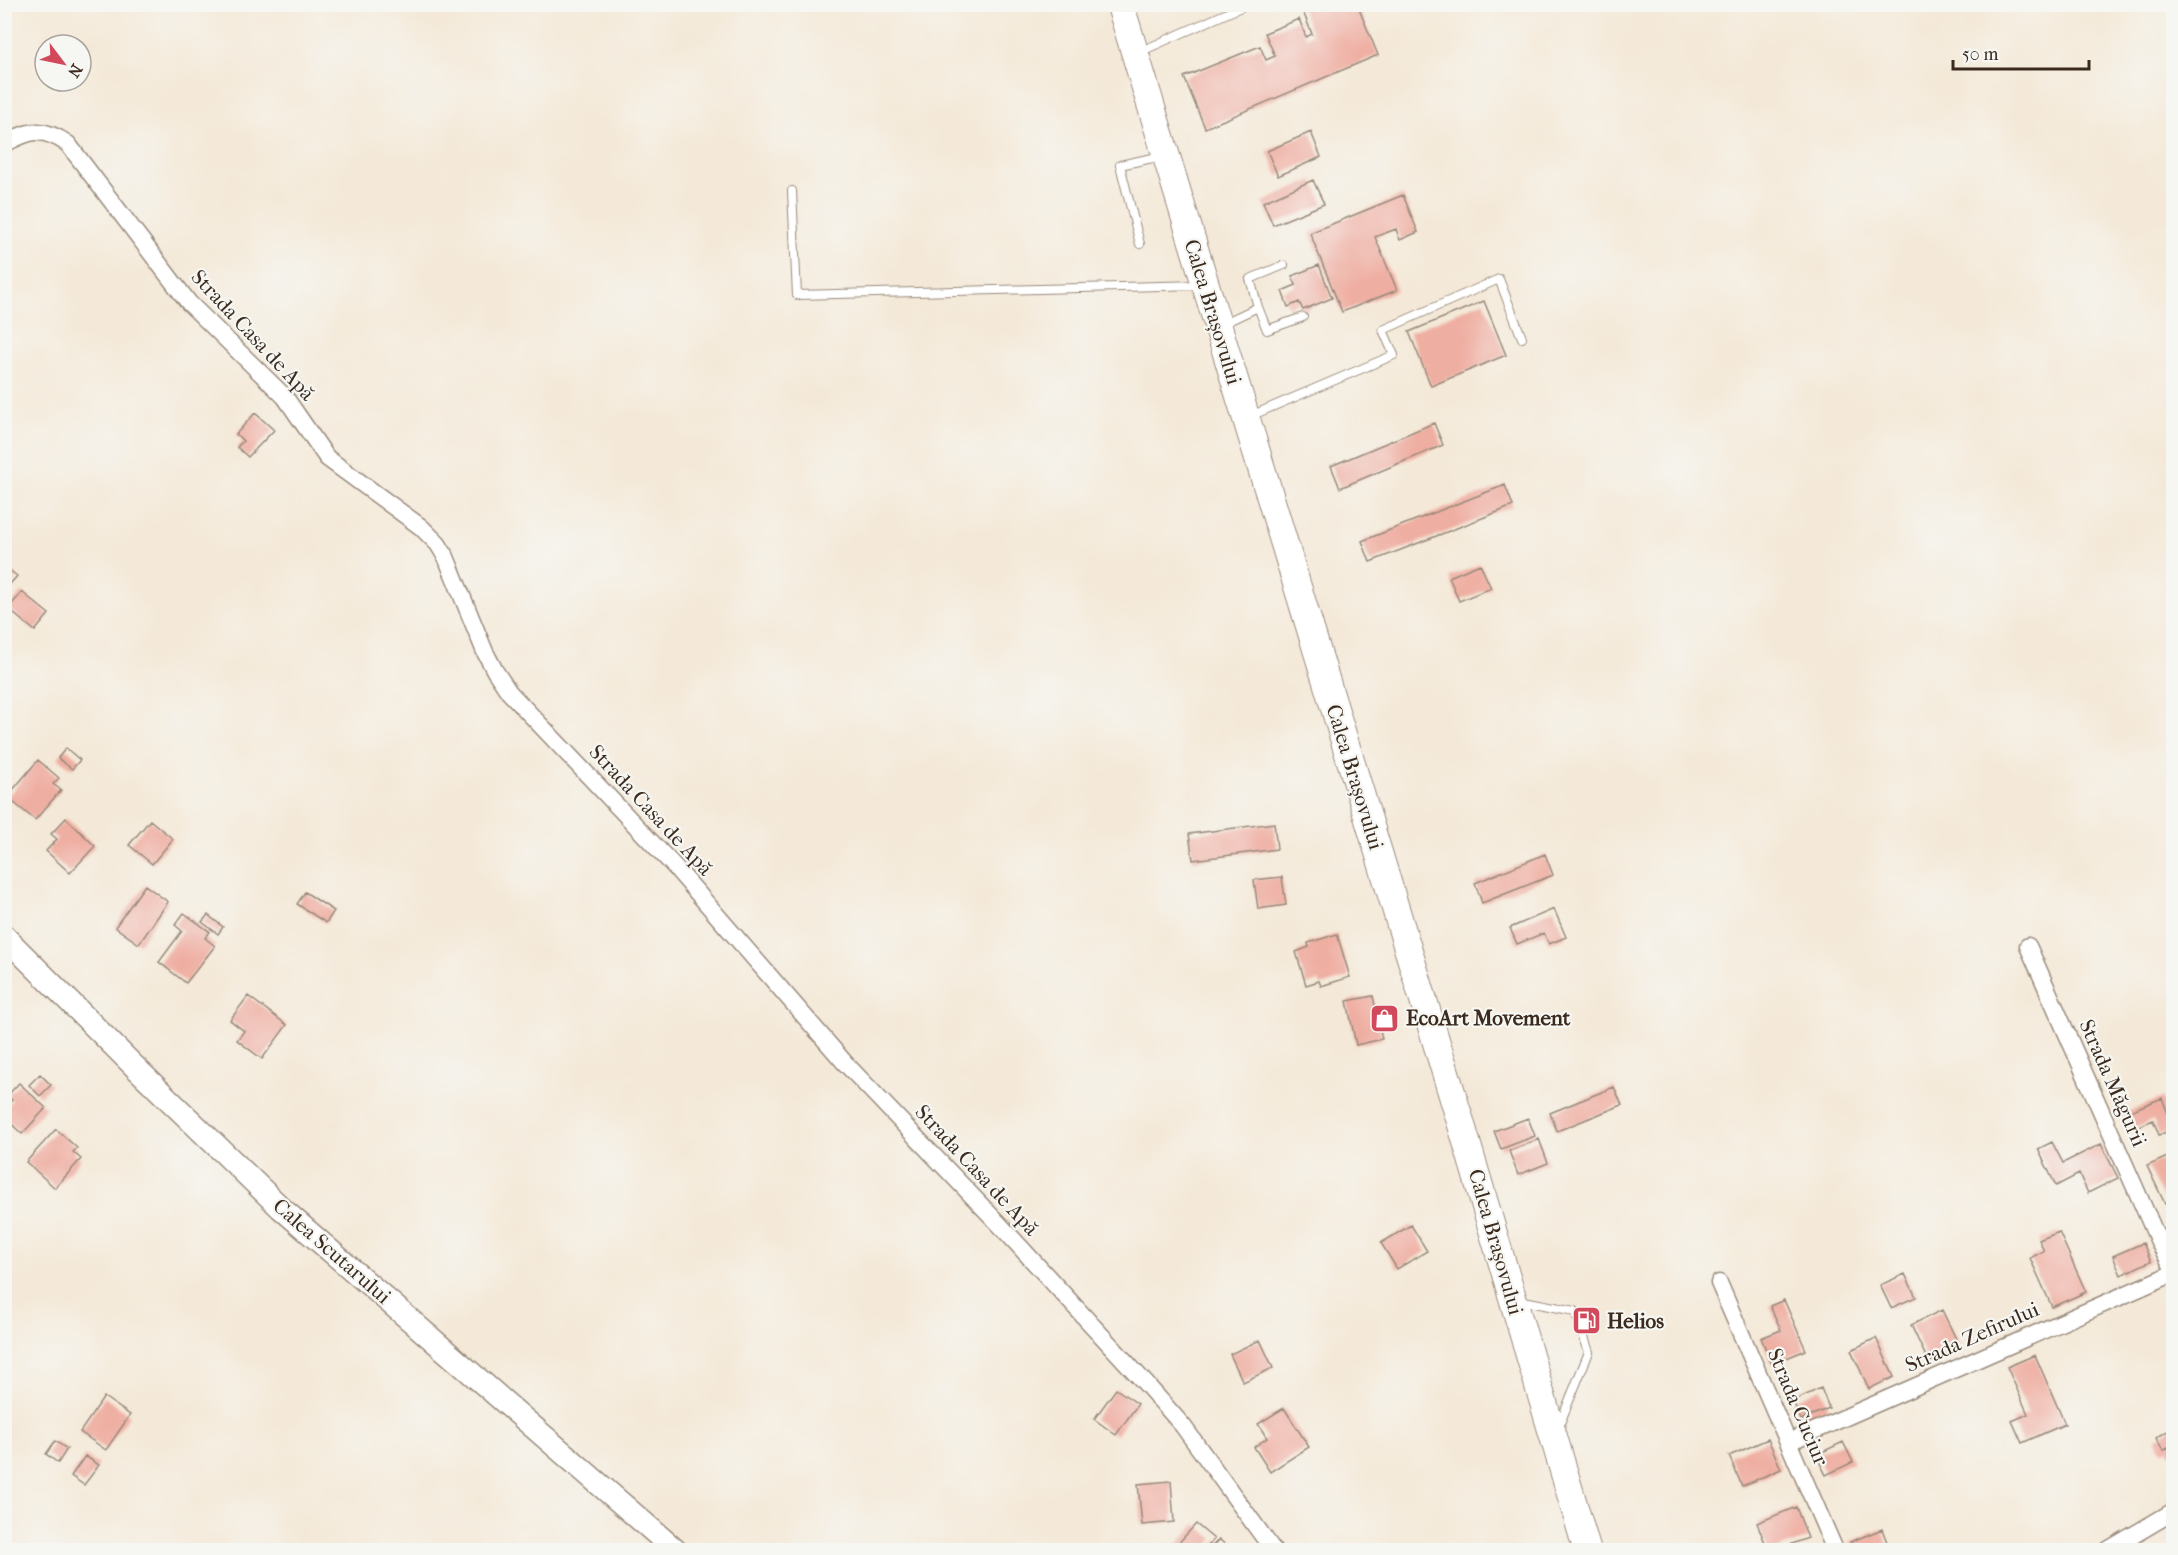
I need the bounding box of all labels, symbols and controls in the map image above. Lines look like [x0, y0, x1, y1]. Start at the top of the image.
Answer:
north arrow [33, 33, 93, 93]
scale bar [1953, 33, 2090, 71]
text: 50 m [1962, 44, 1999, 65]
text: N [64, 61, 87, 82]
street label: Calea Brașovului [1180, 236, 1246, 388]
street label: Strada Casa de Apă [186, 265, 320, 405]
street label: Calea Brașovului [1322, 701, 1388, 853]
street label: Strada Casa de Apă [584, 740, 718, 880]
shop icon: EcoArt Movement [1369, 1002, 1401, 1034]
place label: EcoArt Movement [1406, 1006, 1571, 1030]
street label: Strada Măgurii [2074, 1016, 2152, 1150]
street label: Strada Casa de Apă [910, 1100, 1044, 1240]
street label: Calea Brașovului [1464, 1166, 1528, 1318]
street label: Calea Scutarului [268, 1193, 396, 1309]
street label: Strada Zefirului [1902, 1297, 2042, 1377]
fuel station icon: Helios [1570, 1305, 1602, 1337]
place label: Helios [1607, 1309, 1664, 1333]
street label: Strada Cuciur [1763, 1345, 1833, 1469]

